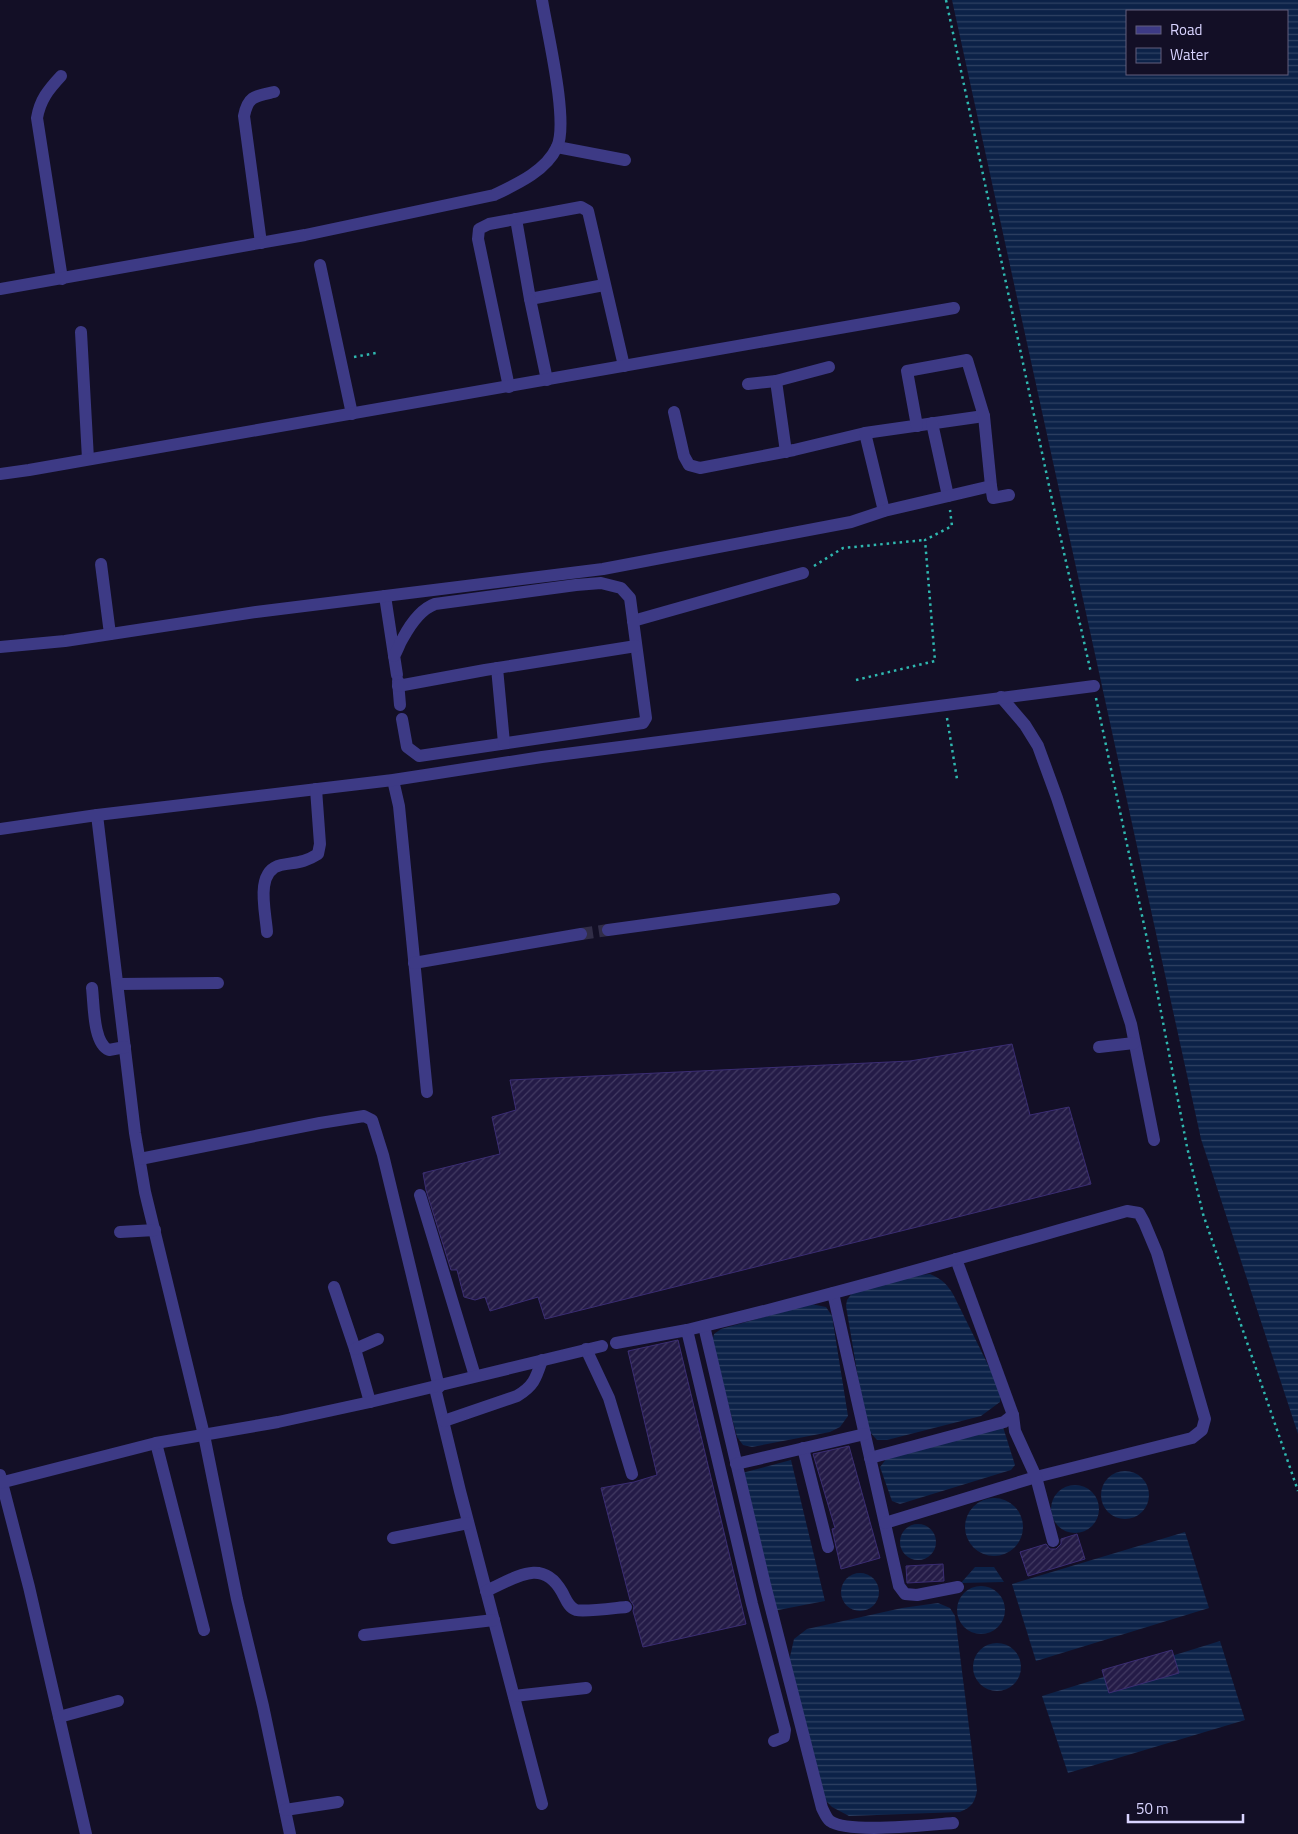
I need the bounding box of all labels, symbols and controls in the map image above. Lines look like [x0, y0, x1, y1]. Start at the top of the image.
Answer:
legend [1126, 10, 1288, 75]
text: Road [1170, 18, 1202, 41]
text: Water [1170, 43, 1209, 66]
scale bar [1128, 1792, 1243, 1824]
text: 50 m [1136, 1797, 1169, 1820]

